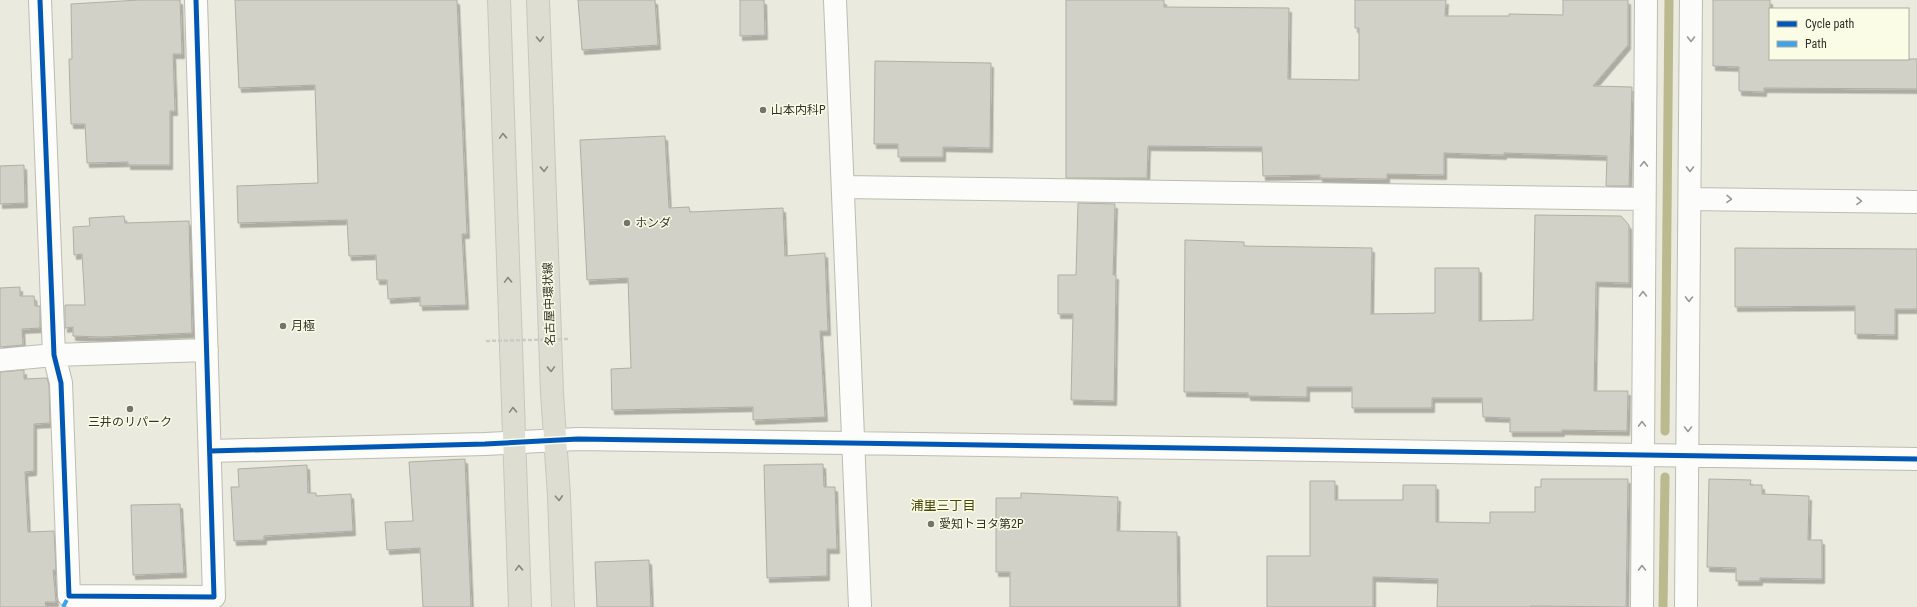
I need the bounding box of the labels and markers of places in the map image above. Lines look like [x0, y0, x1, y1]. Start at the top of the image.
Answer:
place label: 山本内科P [771, 103, 826, 117]
marker: 山本内科P [758, 105, 768, 115]
place label: ホンダ [635, 216, 671, 230]
marker: ホンダ [622, 218, 632, 228]
place label: 月極 [291, 319, 315, 333]
marker: 月極 [278, 321, 288, 331]
marker: 三井のリパーク [125, 404, 135, 414]
place label: 三井のリパーク [88, 415, 172, 429]
place label: 愛知トヨタ第2P [939, 517, 1024, 531]
marker: 愛知トヨタ第2P [926, 519, 936, 529]

